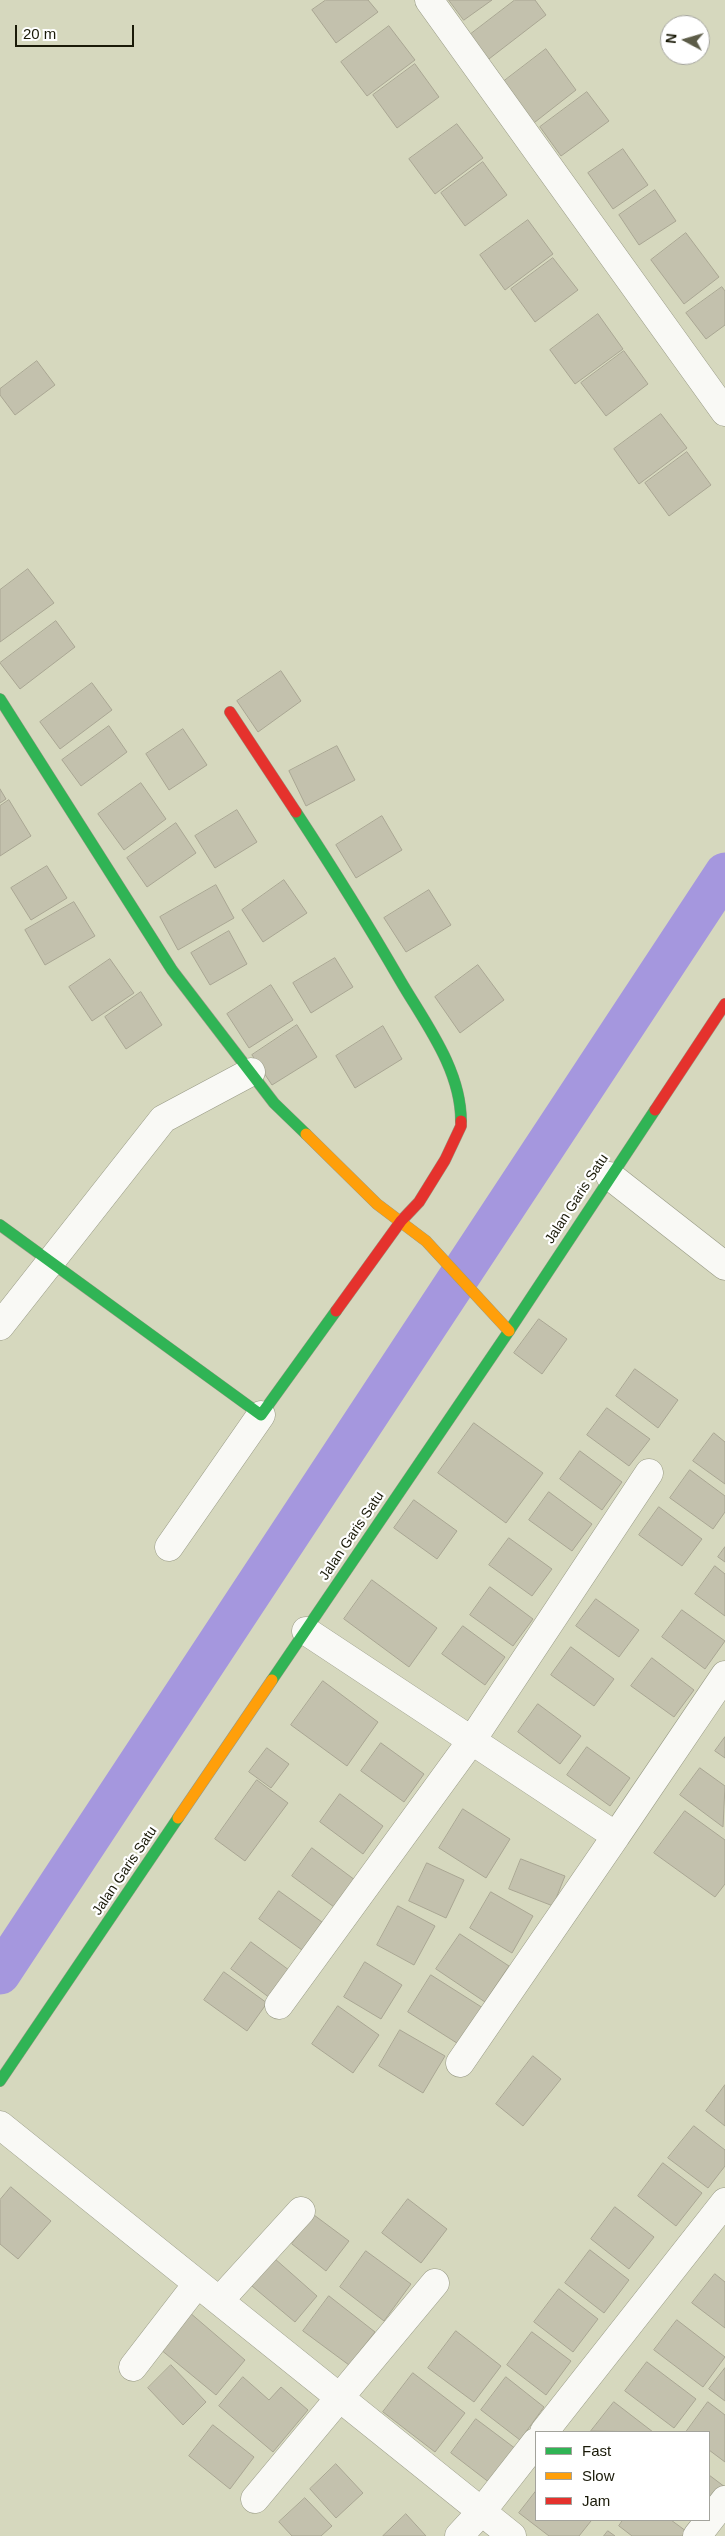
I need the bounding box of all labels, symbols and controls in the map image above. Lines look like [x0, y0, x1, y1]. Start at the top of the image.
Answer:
scale bar [18, 15, 136, 47]
north arrow [660, 15, 710, 65]
text: 20 m [23, 25, 56, 42]
text: N [663, 33, 680, 44]
street label: Jalan Garis Satu [542, 1151, 612, 1247]
street label: Jalan Garis Satu [316, 1488, 388, 1584]
street label: Jalan Garis Satu [89, 1823, 161, 1919]
legend [535, 2431, 710, 2521]
text: Fast [582, 2442, 611, 2459]
text: Slow [582, 2467, 615, 2484]
text: Jam [582, 2492, 610, 2509]

